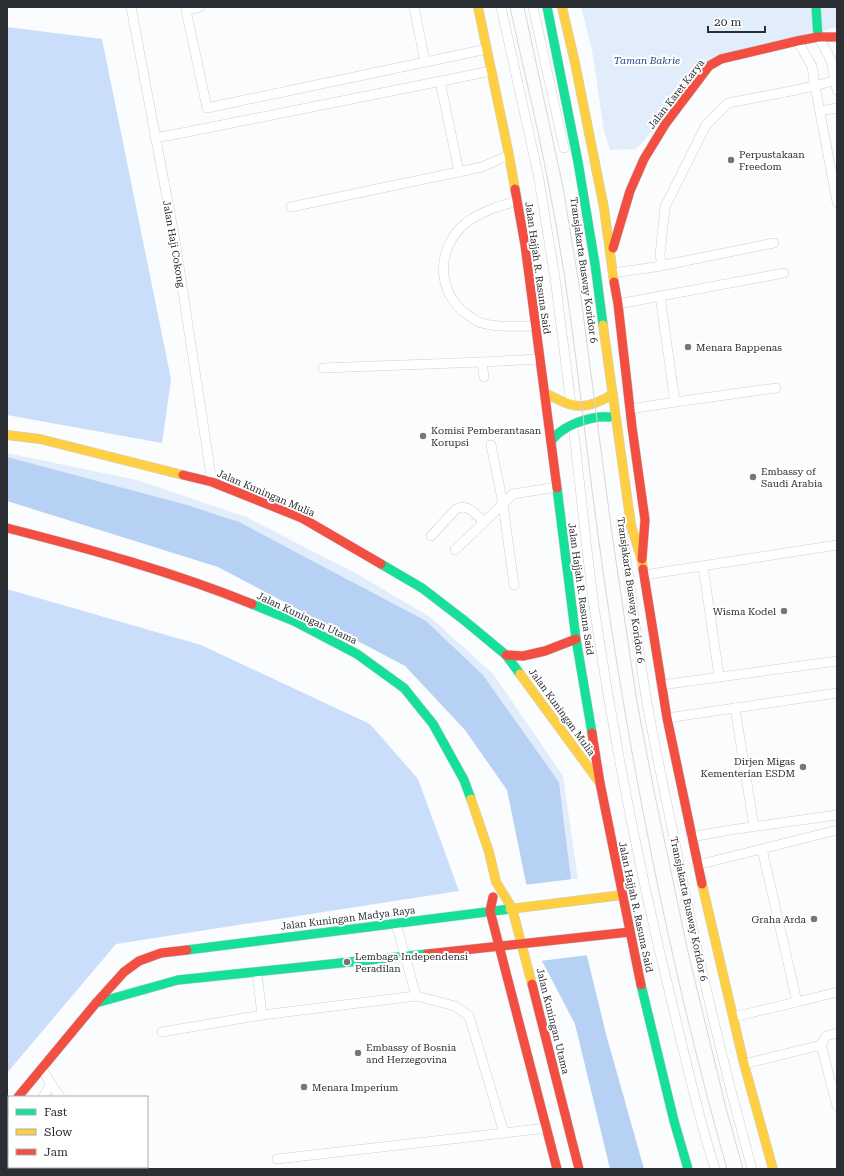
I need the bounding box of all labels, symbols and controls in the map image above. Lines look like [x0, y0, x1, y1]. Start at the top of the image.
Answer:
scale bar [708, 8, 765, 34]
text: 20 m [714, 15, 741, 29]
park label: Taman Bakrie [614, 55, 680, 66]
street label: Jalan Karet Karya [646, 57, 707, 131]
place label: Perpustakaan Freedom [739, 149, 805, 172]
marker: Perpustakaan Freedom [726, 155, 736, 165]
street label: Transjakarta Busway Koridor 6 [568, 196, 600, 344]
street label: Jalan Haji Cokong [161, 200, 187, 289]
street label: Jalan Hajjah R. Rasuna Said [523, 201, 553, 335]
marker: Menara Bappenas [683, 342, 693, 352]
place label: Menara Bappenas [696, 342, 782, 353]
place label: Komisi Pemberantasan Korupsi [431, 425, 542, 448]
marker: Komisi Pemberantasan Korupsi [418, 431, 428, 441]
place label: Embassy of Saudi Arabia [761, 466, 823, 489]
street label: Jalan Kuningan Mulia [216, 467, 317, 519]
marker: Embassy of Saudi Arabia [748, 472, 758, 482]
street label: Transjakarta Busway Koridor 6 [615, 516, 647, 664]
street label: Jalan Hajjah R. Rasuna Said [566, 522, 596, 656]
street label: Jalan Kuningan Utama [255, 590, 359, 646]
place label: Wisma Kodel [713, 606, 776, 617]
marker: Wisma Kodel [779, 606, 789, 616]
street label: Jalan Kuningan Mulia [527, 666, 598, 758]
place label: Dirjen Migas Kementerian ESDM [701, 756, 795, 779]
marker: Dirjen Migas Kementerian ESDM [798, 762, 808, 772]
street label: Transjakarta Busway Koridor 6 [668, 836, 710, 983]
street label: Jalan Hajjah R. Rasuna Said [617, 841, 655, 974]
street label: Jalan Kuningan Madya Raya [280, 904, 416, 932]
place label: Graha Arda [752, 914, 807, 925]
marker: Graha Arda [809, 914, 819, 924]
place label: Lembaga Independensi Peradilan [355, 951, 468, 974]
marker: Lembaga Independensi Peradilan [342, 957, 352, 967]
street label: Jalan Kuningan Utama [534, 967, 572, 1076]
place label: Embassy of Bosnia and Herzegovina [366, 1042, 457, 1065]
marker: Embassy of Bosnia and Herzegovina [353, 1048, 363, 1058]
marker: Menara Imperium [299, 1082, 309, 1092]
place label: Menara Imperium [312, 1082, 398, 1093]
legend [8, 1096, 148, 1168]
text: Fast [44, 1105, 68, 1119]
text: Slow [44, 1125, 72, 1139]
text: Jam [44, 1145, 68, 1159]

